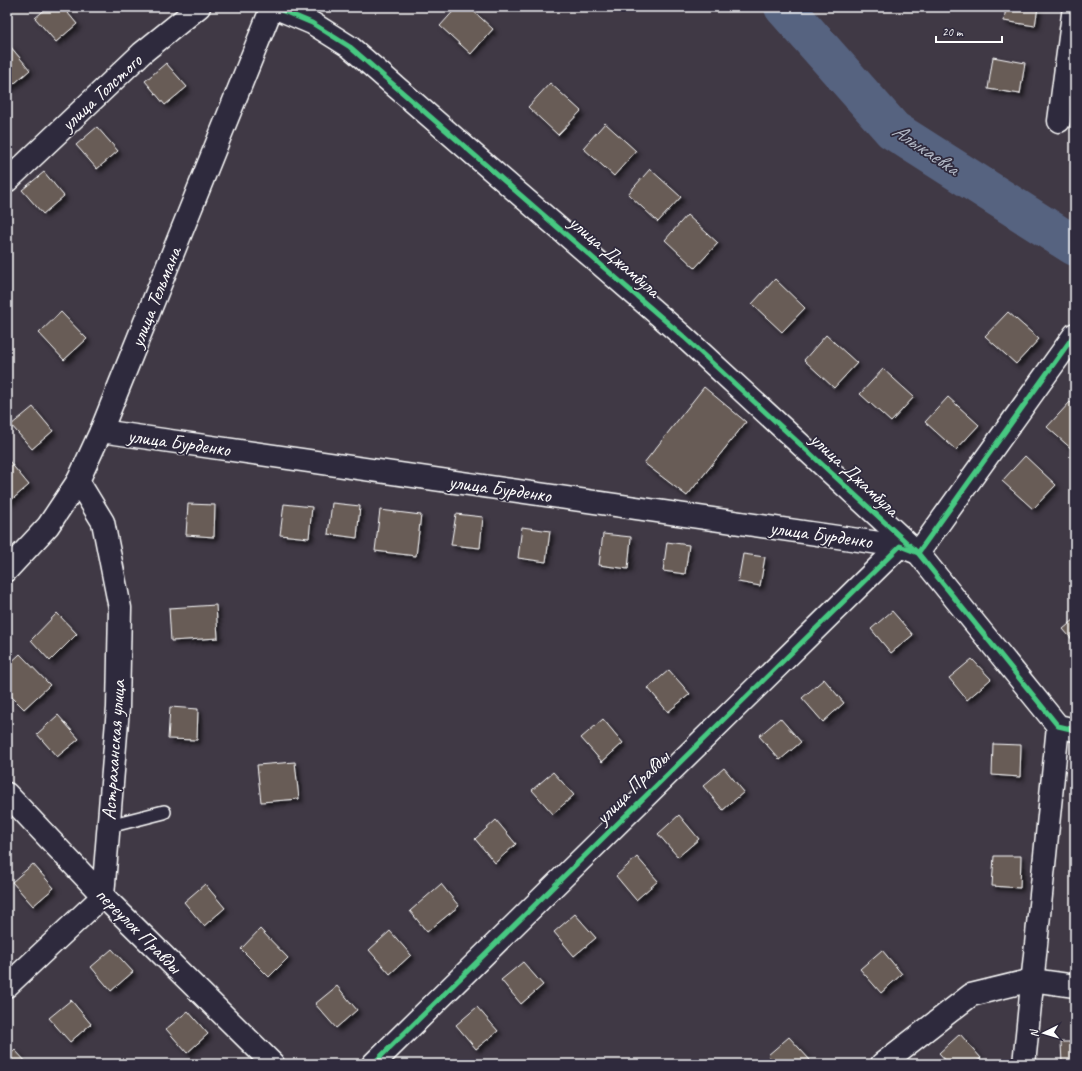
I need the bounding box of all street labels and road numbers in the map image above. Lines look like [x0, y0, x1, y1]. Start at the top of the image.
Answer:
street label: улица Толстого [55, 48, 148, 137]
street label: улица Джамбула [563, 209, 667, 304]
street label: улица Тельмана [124, 242, 188, 352]
street label: улица Бурденко [125, 423, 233, 462]
street label: улица Джамбула [804, 426, 906, 523]
street label: улица Бурденко [446, 469, 554, 508]
street label: улица Бурденко [767, 515, 875, 554]
street label: Астраханская улица [96, 678, 131, 821]
street label: улица Правды [589, 744, 676, 830]
street label: переулок Правды [90, 882, 188, 980]

